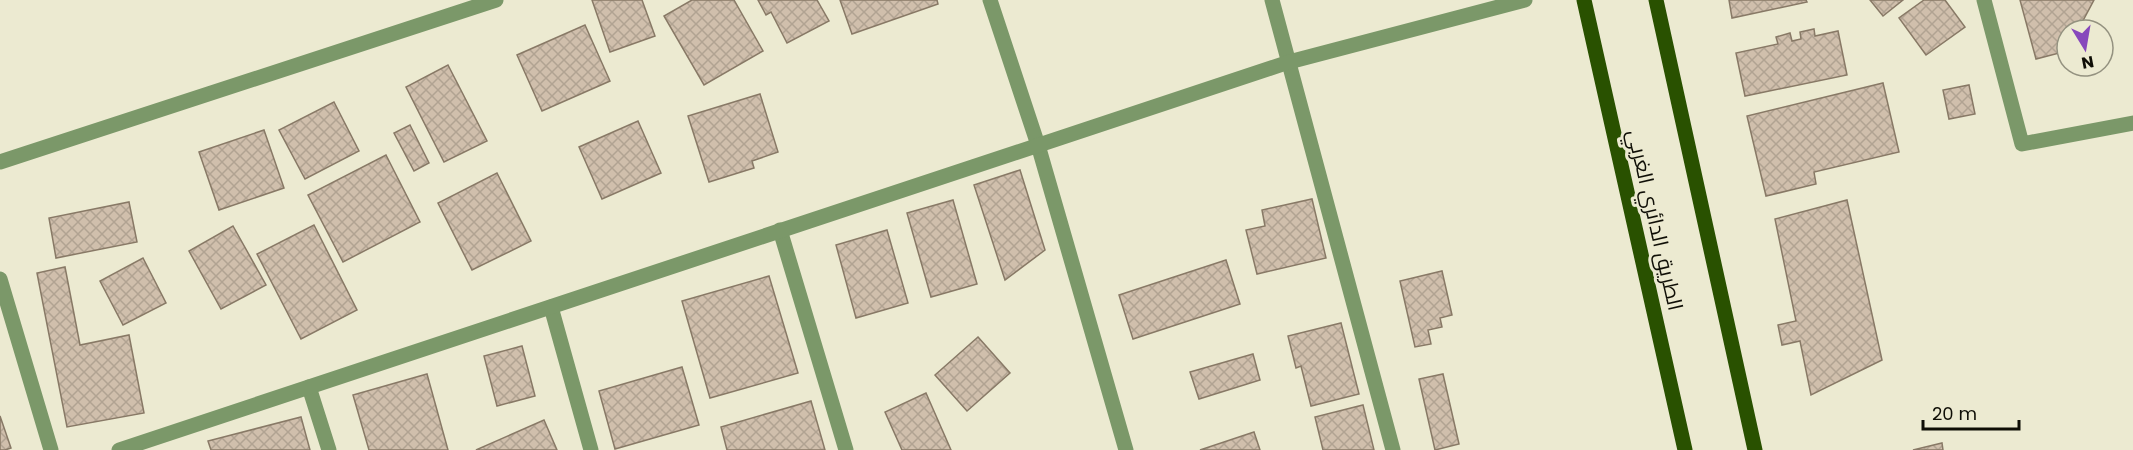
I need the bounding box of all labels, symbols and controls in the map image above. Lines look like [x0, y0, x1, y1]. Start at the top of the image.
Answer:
north arrow [2055, 18, 2115, 78]
text: N [2080, 50, 2096, 75]
street label: الطريق الدائري الغربي [1619, 126, 1690, 314]
scale bar [1923, 393, 2019, 431]
text: 20 m [1932, 401, 1977, 426]

